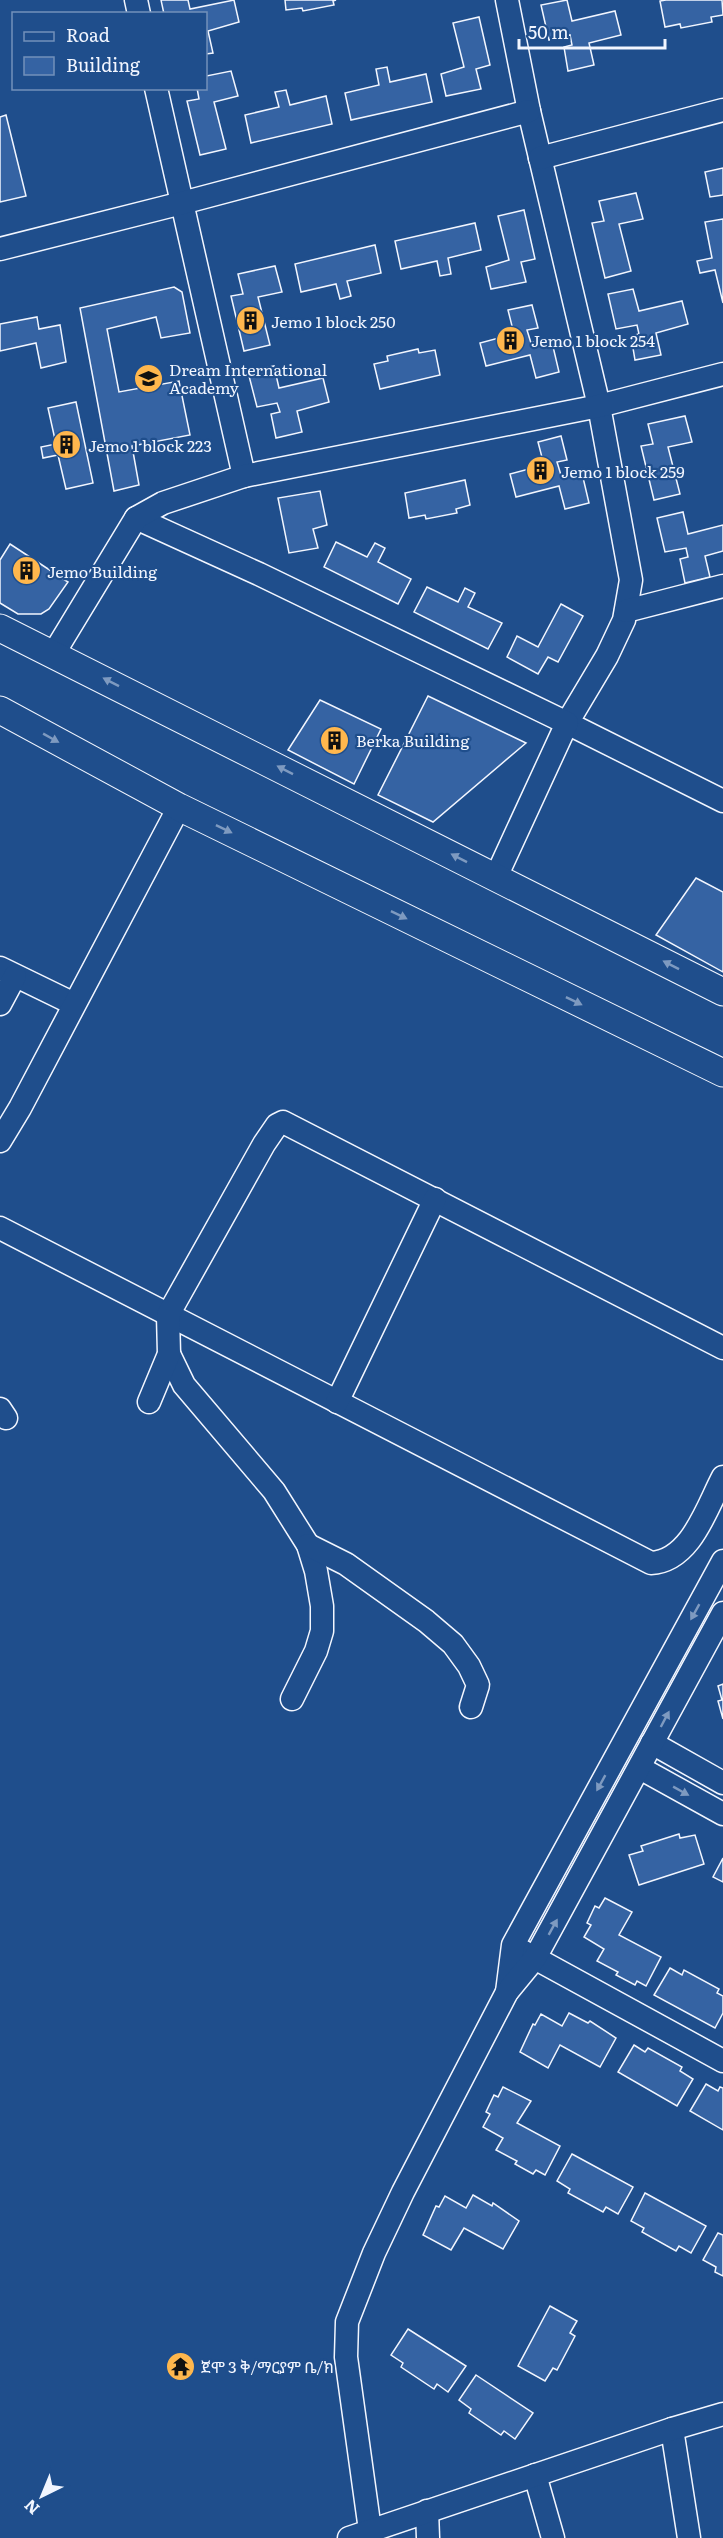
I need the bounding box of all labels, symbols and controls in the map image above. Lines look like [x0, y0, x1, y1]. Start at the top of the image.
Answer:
legend [12, 12, 207, 90]
scale bar [519, 12, 664, 50]
text: 50 m [528, 18, 569, 45]
text: Road [66, 21, 110, 48]
text: Building [66, 51, 141, 78]
building icon: Jemo 1 block 250 [234, 305, 266, 337]
place label: Jemo 1 block 250 [271, 309, 395, 333]
building icon: Jemo 1 block 254 [494, 324, 526, 356]
place label: Jemo 1 block 254 [531, 328, 655, 352]
place label: Dream International Academy [169, 357, 327, 399]
school or university icon: Dream International Academy [132, 362, 164, 394]
building icon: Jemo 1 block 223 [51, 429, 83, 461]
place label: Jemo 1 block 223 [88, 433, 212, 457]
building icon: Jemo 1 block 259 [524, 455, 556, 487]
place label: Jemo 1 block 259 [561, 459, 685, 483]
building icon: Jemo Building [10, 555, 42, 587]
place label: Jemo Building [47, 559, 157, 583]
one-way arrow [103, 677, 120, 687]
building icon: Berka Building [319, 724, 351, 756]
place label: Berka Building [356, 728, 469, 752]
one-way arrow [43, 733, 60, 743]
one-way arrow [277, 766, 294, 775]
one-way arrow [215, 825, 232, 834]
one-way arrow [451, 854, 468, 863]
one-way arrow [390, 911, 407, 920]
one-way arrow [662, 960, 679, 970]
one-way arrow [565, 996, 582, 1005]
one-way arrow [690, 1604, 700, 1621]
one-way arrow [660, 1710, 670, 1727]
one-way arrow [596, 1775, 606, 1792]
one-way arrow [673, 1786, 690, 1796]
one-way arrow [547, 1919, 558, 1935]
temple icon: ጀሞ 3 ቅ/ማርያም ቤ/ክ [164, 2350, 196, 2382]
place label: ጀሞ 3 ቅ/ማርያም ቤ/ክ [201, 2354, 334, 2378]
north arrow [12, 2466, 72, 2526]
text: N [18, 2494, 44, 2521]

